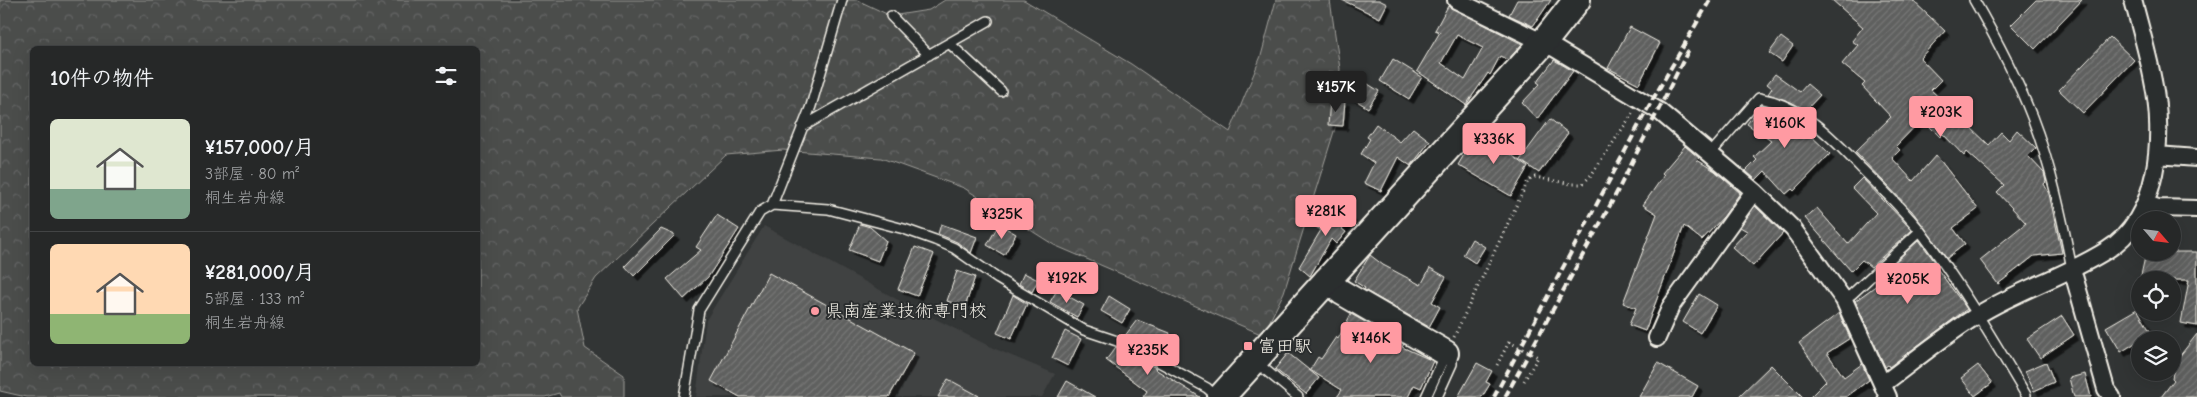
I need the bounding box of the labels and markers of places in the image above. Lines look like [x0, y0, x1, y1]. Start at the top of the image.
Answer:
pin: ¥157K [1301, 70, 1371, 113]
pin: ¥203K [1906, 96, 1976, 138]
pin: ¥160K [1750, 106, 1820, 149]
pin: ¥336K [1459, 122, 1529, 165]
pin: ¥281K [1291, 194, 1361, 237]
pin: ¥325K [967, 198, 1037, 240]
pin: ¥192K [1032, 262, 1102, 304]
pin: ¥205K [1873, 262, 1943, 305]
place label: 県南産業技術専門校 [825, 301, 987, 322]
marker: 県南産業技術専門校 [809, 305, 821, 317]
pin: ¥146K [1336, 322, 1406, 364]
pin: ¥235K [1113, 334, 1183, 376]
place label: 富田駅 [1258, 336, 1312, 357]
marker: 富田駅 [1242, 340, 1254, 352]

